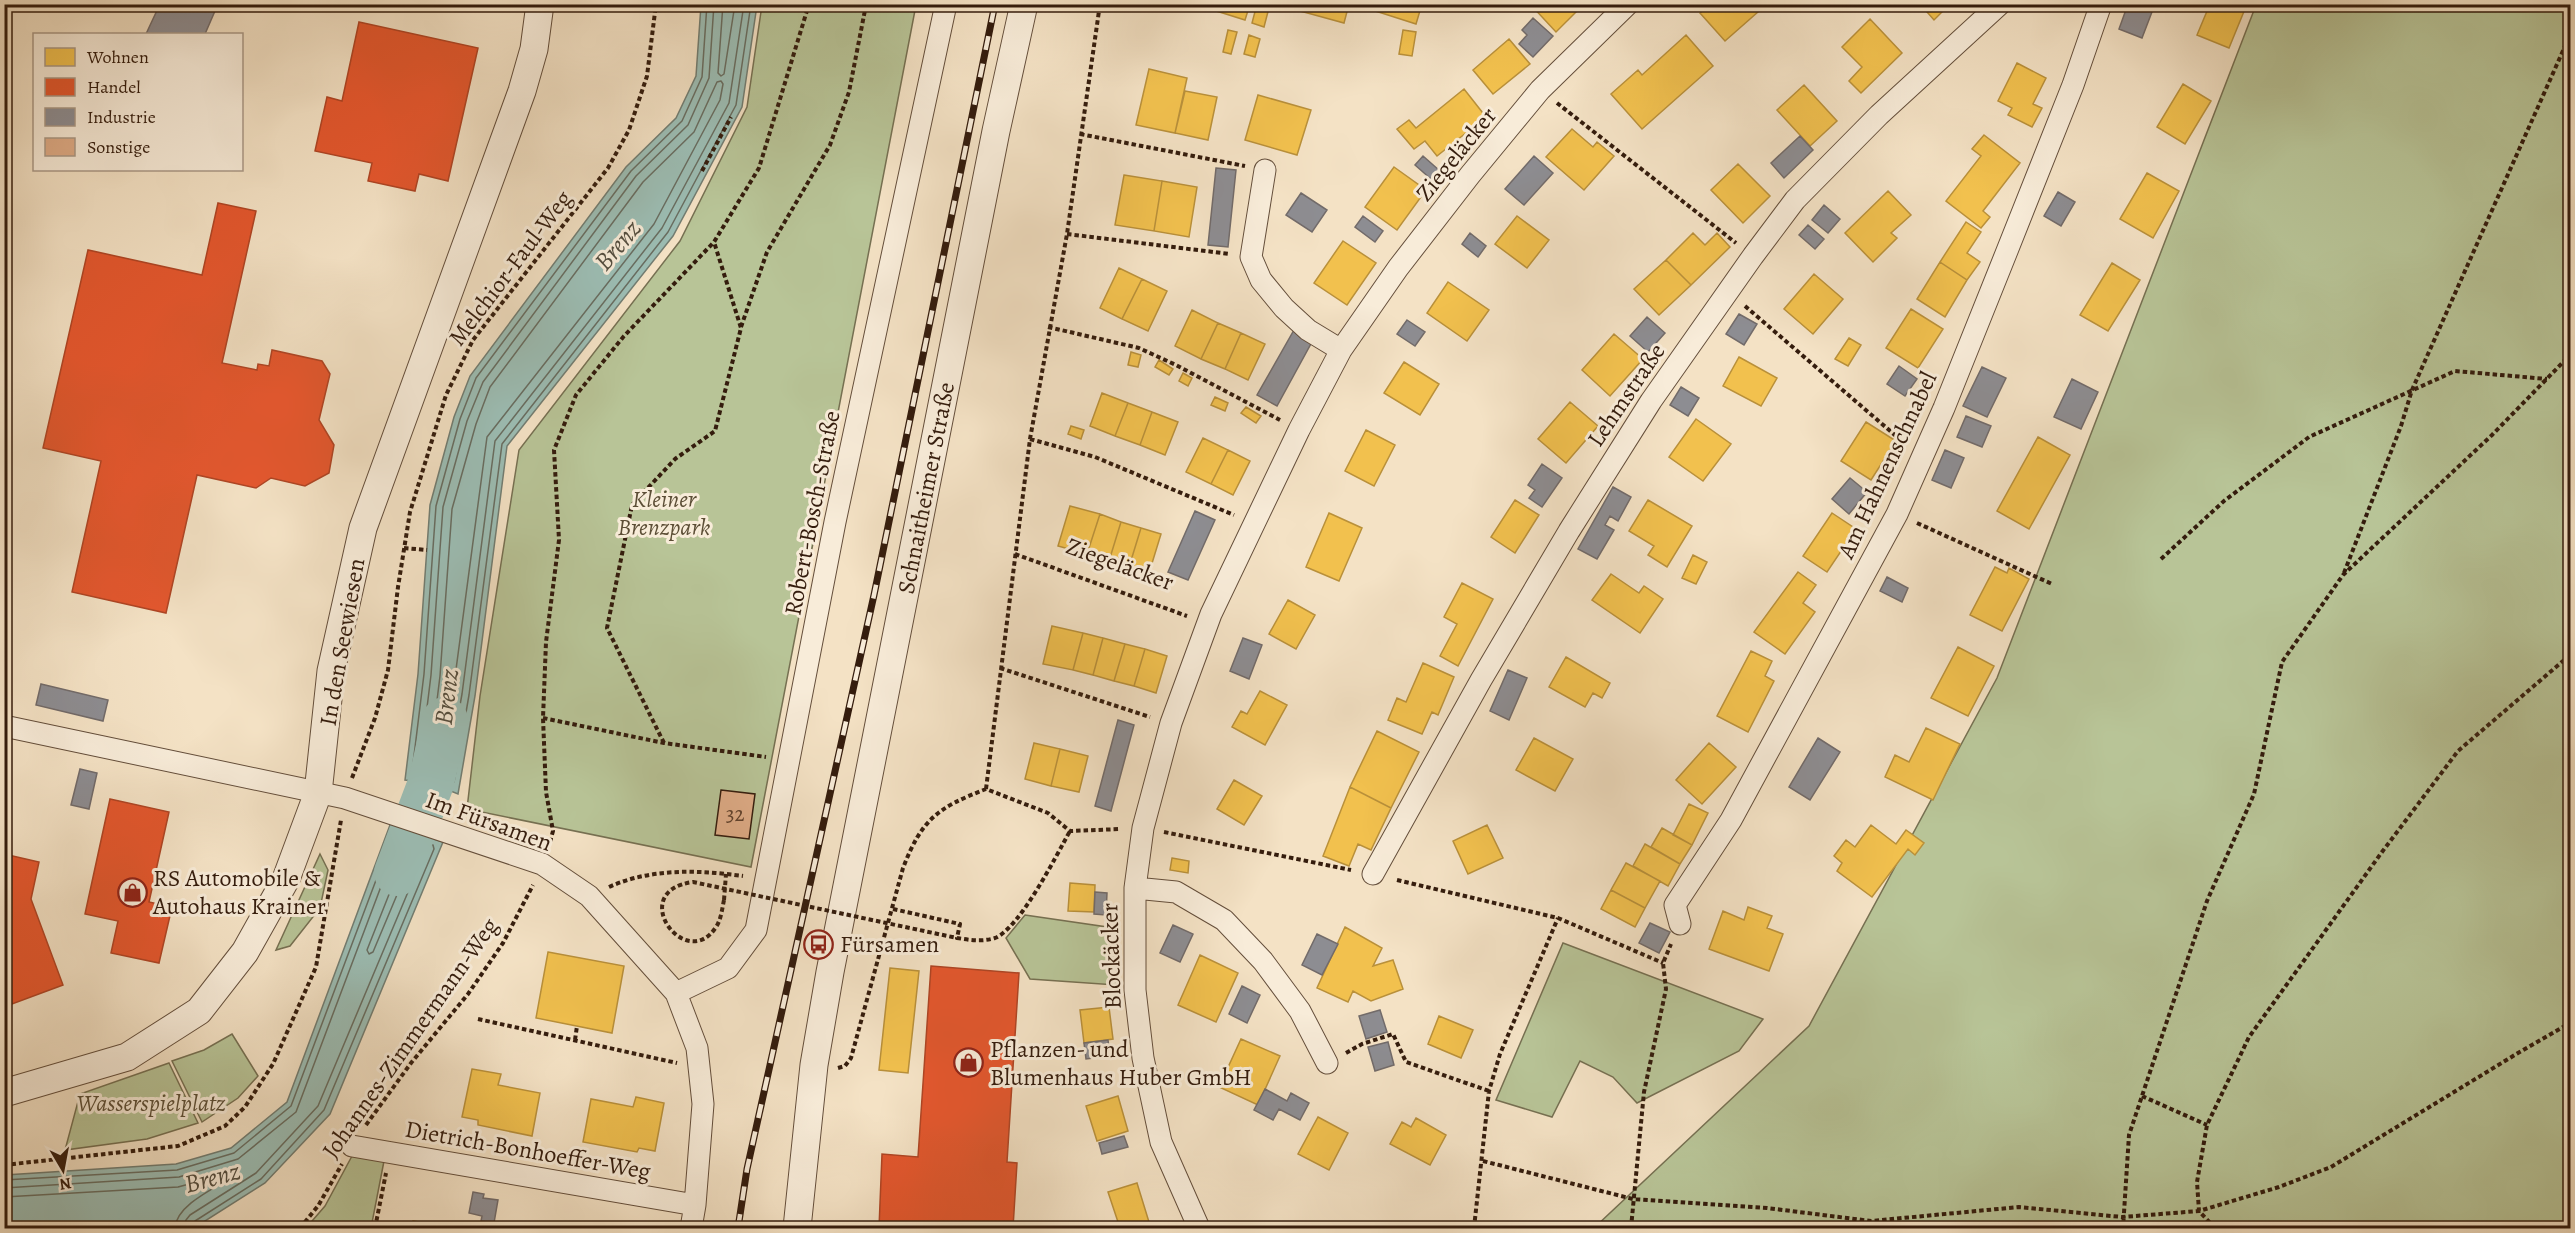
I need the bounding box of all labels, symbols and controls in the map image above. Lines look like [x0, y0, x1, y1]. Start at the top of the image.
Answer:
legend [33, 33, 243, 171]
text: Wohnen [86, 45, 149, 69]
text: Handel [87, 75, 141, 99]
street label: Ziegeläcker [1408, 100, 1504, 208]
text: Industrie [87, 105, 156, 129]
text: Sonstige [87, 135, 150, 159]
street label: Melchior-Faul-Weg [441, 184, 579, 352]
water label: Brenz [586, 212, 649, 278]
street label: Lehmstraße [1580, 337, 1672, 453]
street label: Am Hahnenschnabel [1829, 366, 1944, 565]
street label: Schnaitheimer Straße [890, 379, 962, 597]
street label: Robert-Bosch-Straße [776, 408, 848, 618]
park label: Kleiner Brenzpark [618, 483, 711, 543]
street label: Ziegeläcker [1062, 530, 1178, 598]
street label: In den Seewiesen [312, 556, 372, 728]
water label: Brenz [426, 667, 467, 727]
street label: Im Fürsamen [421, 783, 557, 859]
house number: 32 [726, 800, 744, 828]
place label: RS Automobile & Autohaus Krainer [152, 862, 326, 922]
shop icon: RS Automobile & Autohaus Krainer [116, 876, 148, 908]
street label: Blockäcker [1093, 902, 1129, 1010]
street label: Johannes-Zimmermann-Weg [315, 911, 505, 1165]
bus stop icon: Fürsamen [803, 928, 835, 960]
place label: Fürsamen [840, 928, 939, 960]
place label: Pflanzen- und Blumenhaus Huber GmbH [990, 1033, 1252, 1093]
shop icon: Pflanzen- und Blumenhaus Huber GmbH [953, 1047, 985, 1079]
park label: Wasserspielplatz [77, 1087, 226, 1119]
street label: Dietrich-Bonhoeffer-Weg [403, 1113, 653, 1187]
north arrow [33, 1140, 93, 1200]
water label: Brenz [181, 1153, 244, 1202]
text: N [57, 1172, 73, 1196]

